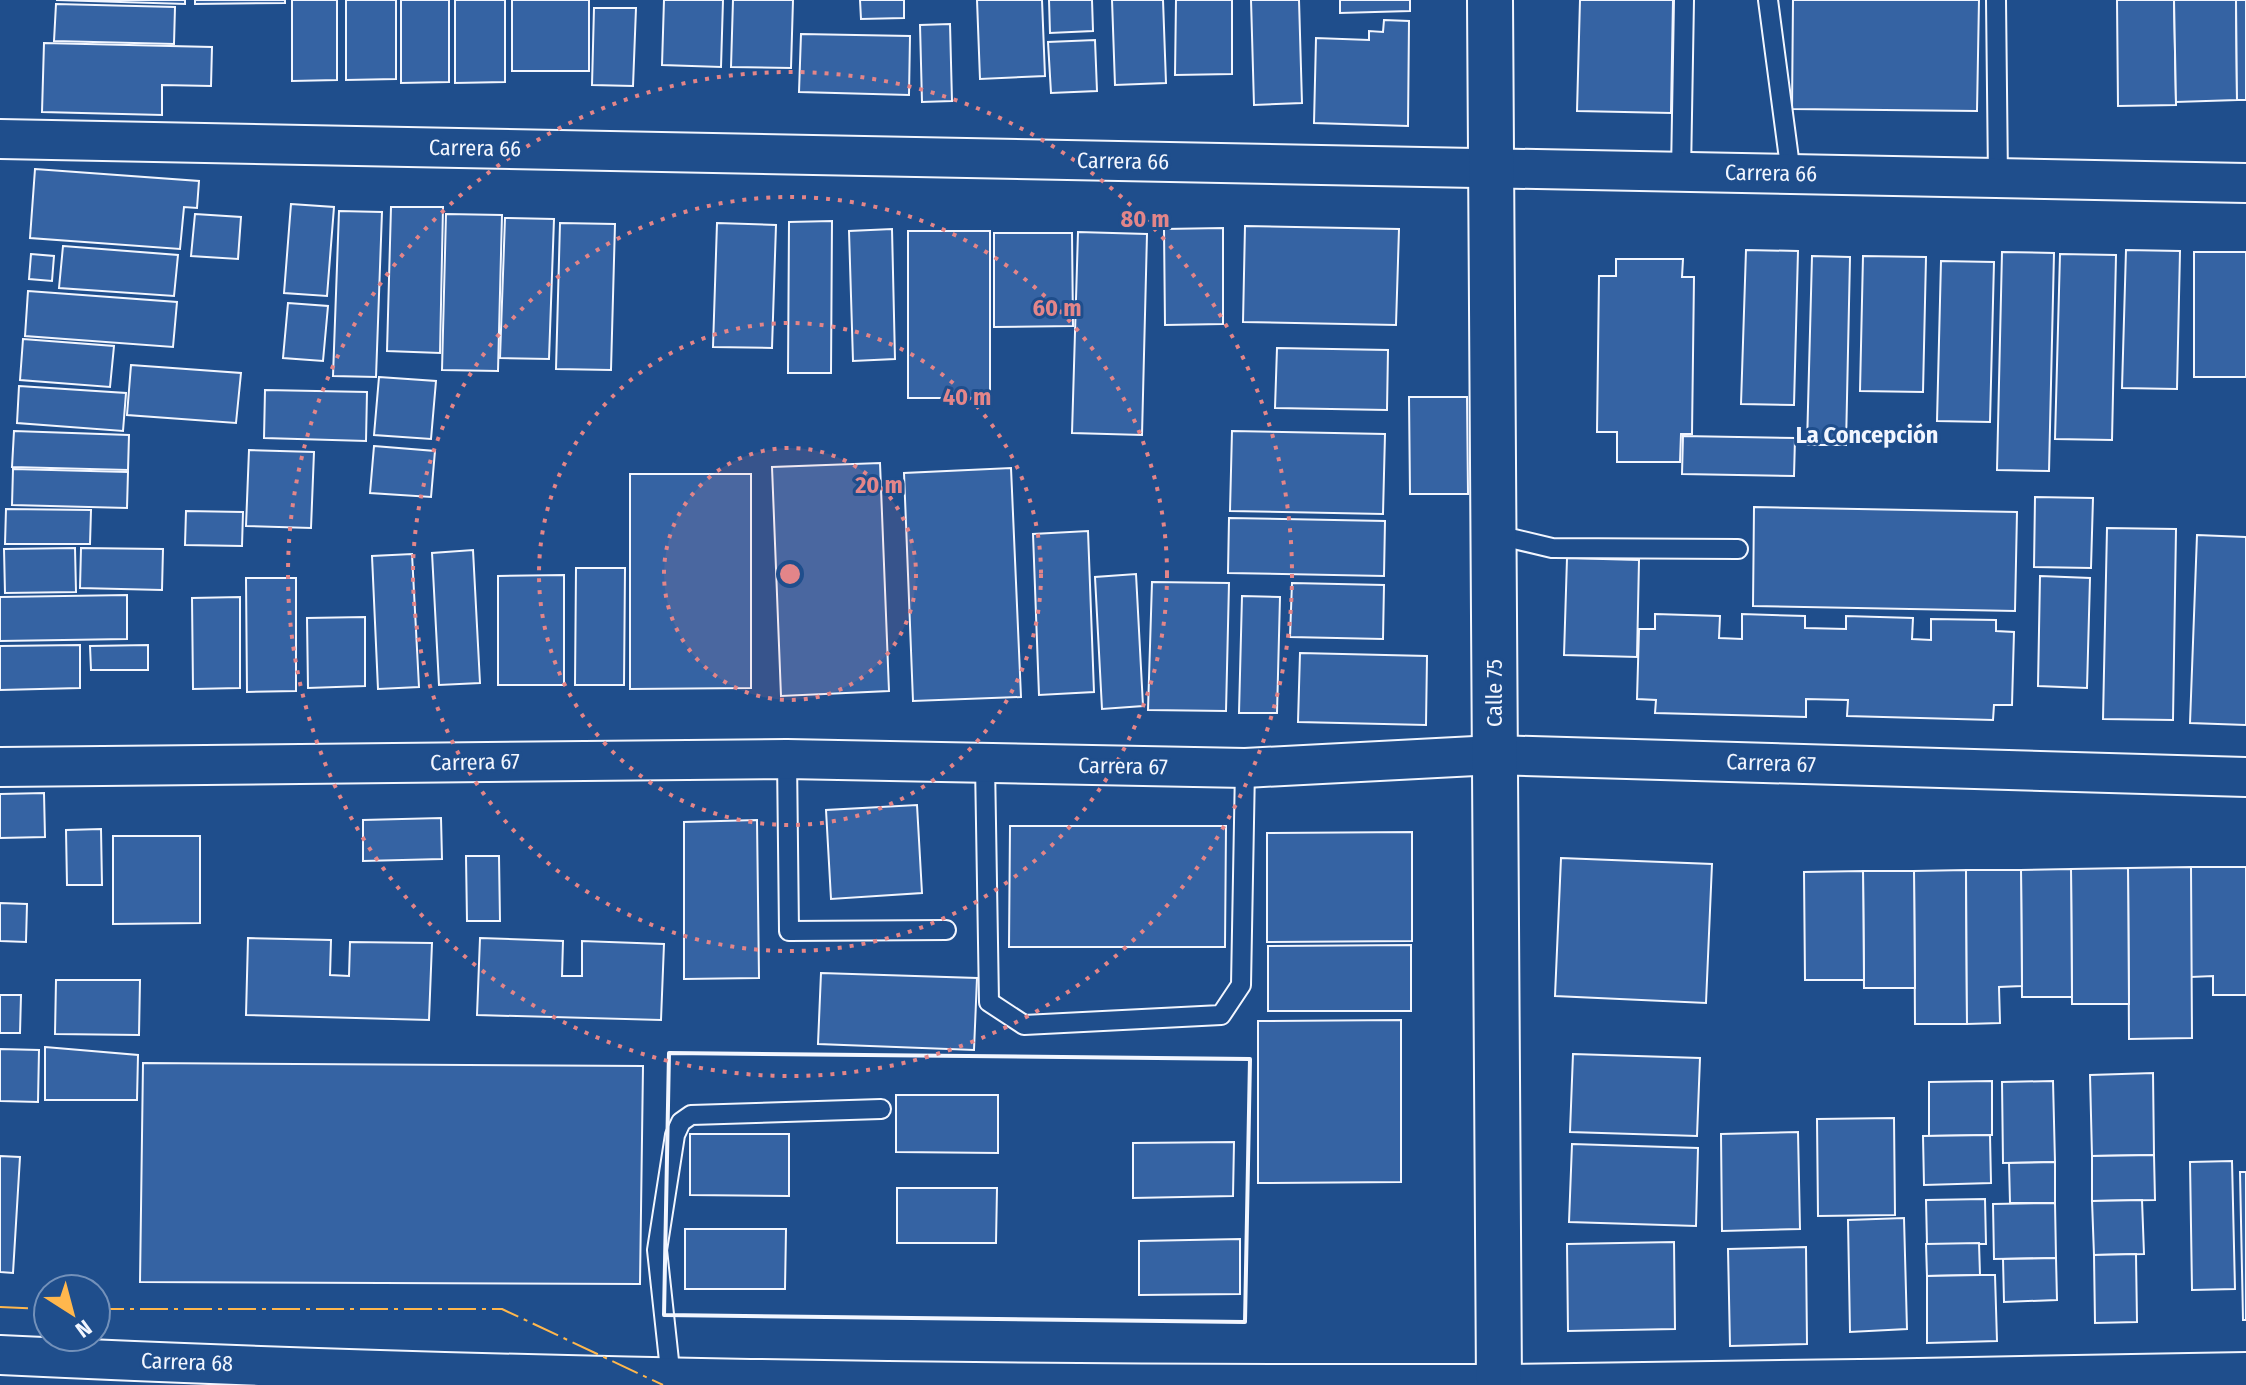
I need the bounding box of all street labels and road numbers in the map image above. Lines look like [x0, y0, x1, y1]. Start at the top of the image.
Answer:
street label: Carrera 66 [429, 134, 521, 162]
street label: Carrera 66 [1077, 147, 1169, 175]
street label: Carrera 66 [1725, 159, 1817, 187]
street label: Calle 75 [1481, 659, 1508, 727]
street label: Carrera 67 [430, 748, 520, 776]
street label: Carrera 67 [1726, 748, 1816, 778]
street label: Carrera 67 [1078, 752, 1168, 780]
street label: Carrera 68 [140, 1347, 234, 1377]

